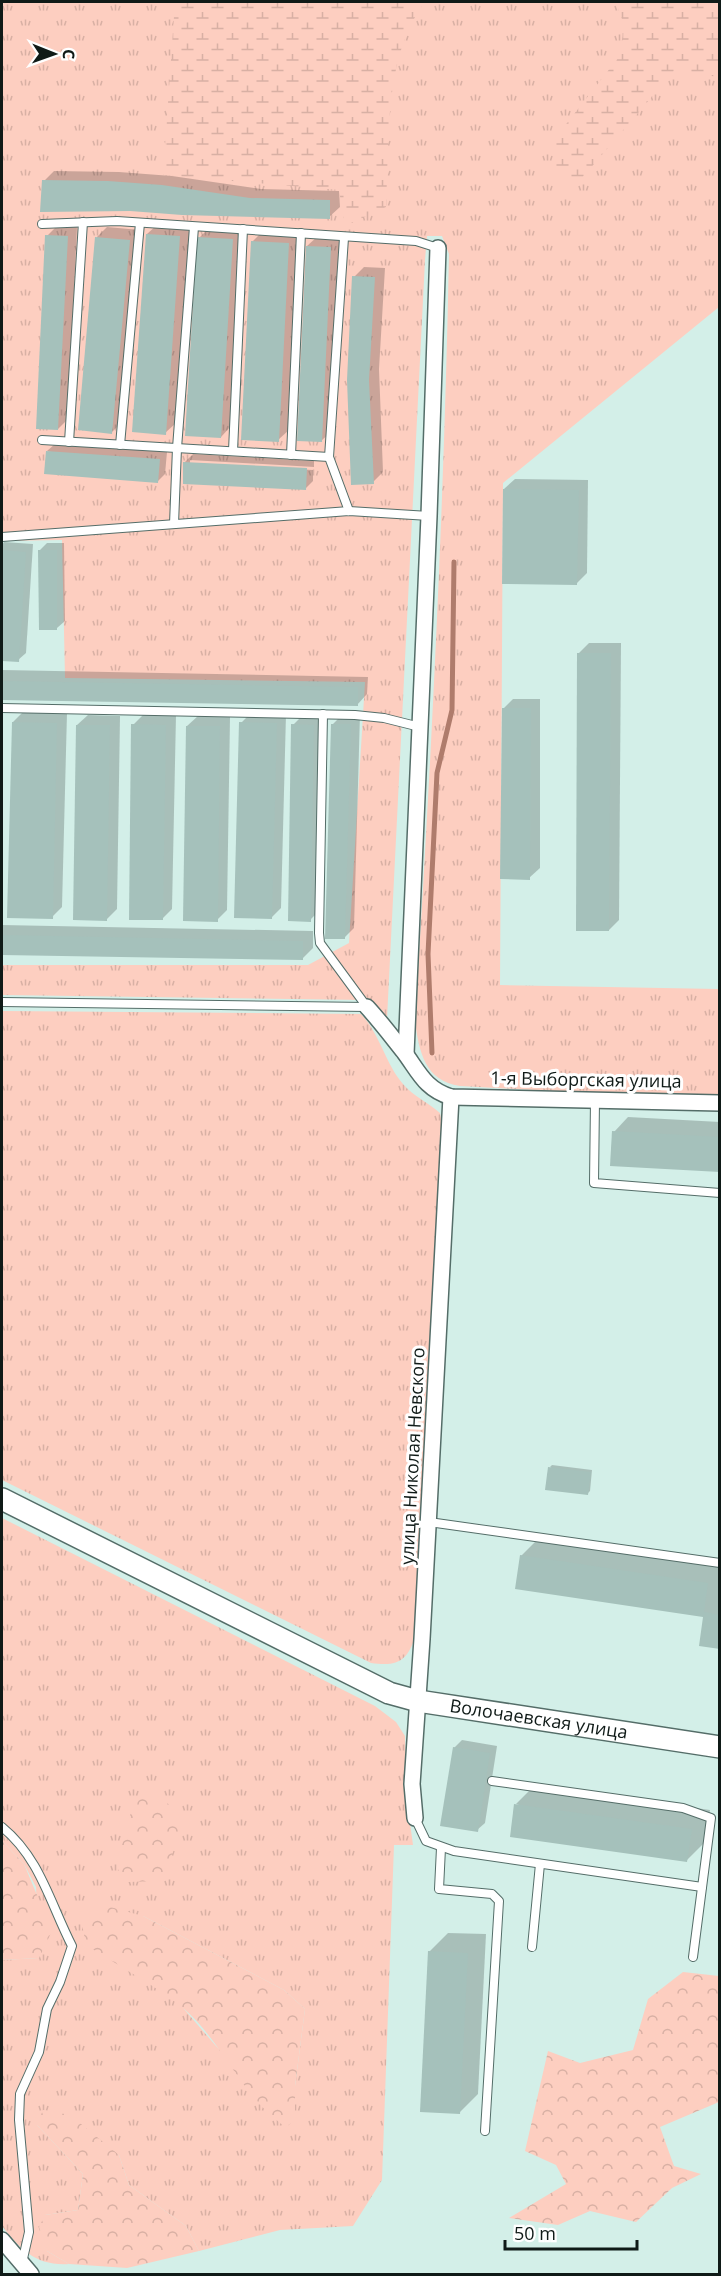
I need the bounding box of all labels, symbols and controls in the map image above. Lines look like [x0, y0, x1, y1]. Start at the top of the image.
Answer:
north arrow [24, 24, 84, 84]
text: С [58, 49, 80, 60]
street label: 1-я Выборгская улица [490, 1065, 682, 1093]
street label: улица Николая Невского [394, 1347, 430, 1565]
street label: Волочаевская улица [448, 1693, 629, 1744]
scale bar [505, 2213, 637, 2251]
text: 50 m [514, 2221, 556, 2245]

